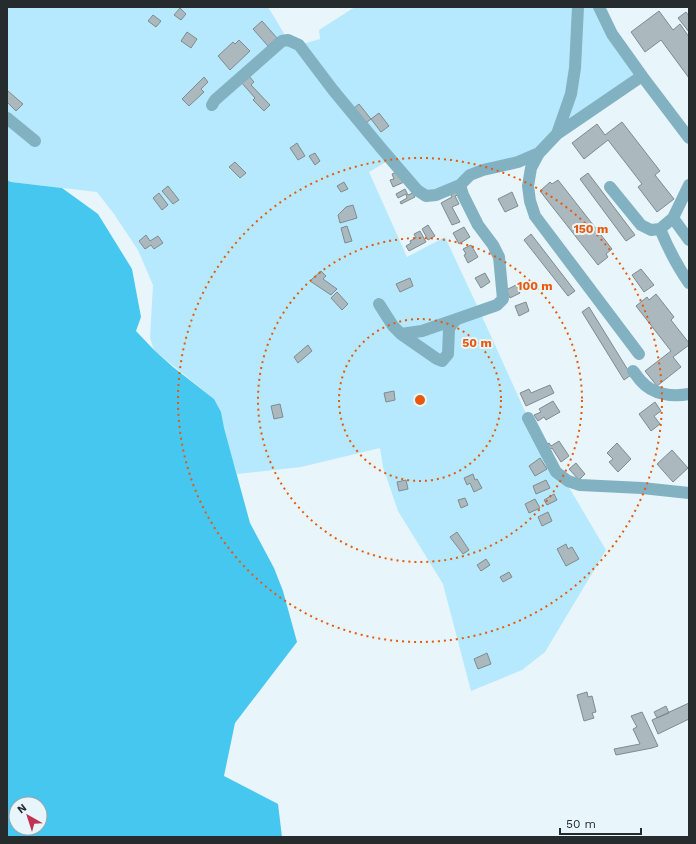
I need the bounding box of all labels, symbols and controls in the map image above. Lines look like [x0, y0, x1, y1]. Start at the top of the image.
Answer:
text: 150 m [574, 222, 608, 236]
text: 100 m [517, 279, 553, 293]
text: 50 m [462, 336, 492, 350]
centre of rings [413, 393, 427, 407]
north arrow [8, 796, 48, 836]
text: N [15, 801, 29, 816]
scale bar [560, 810, 641, 836]
text: 50 m [566, 817, 596, 831]

